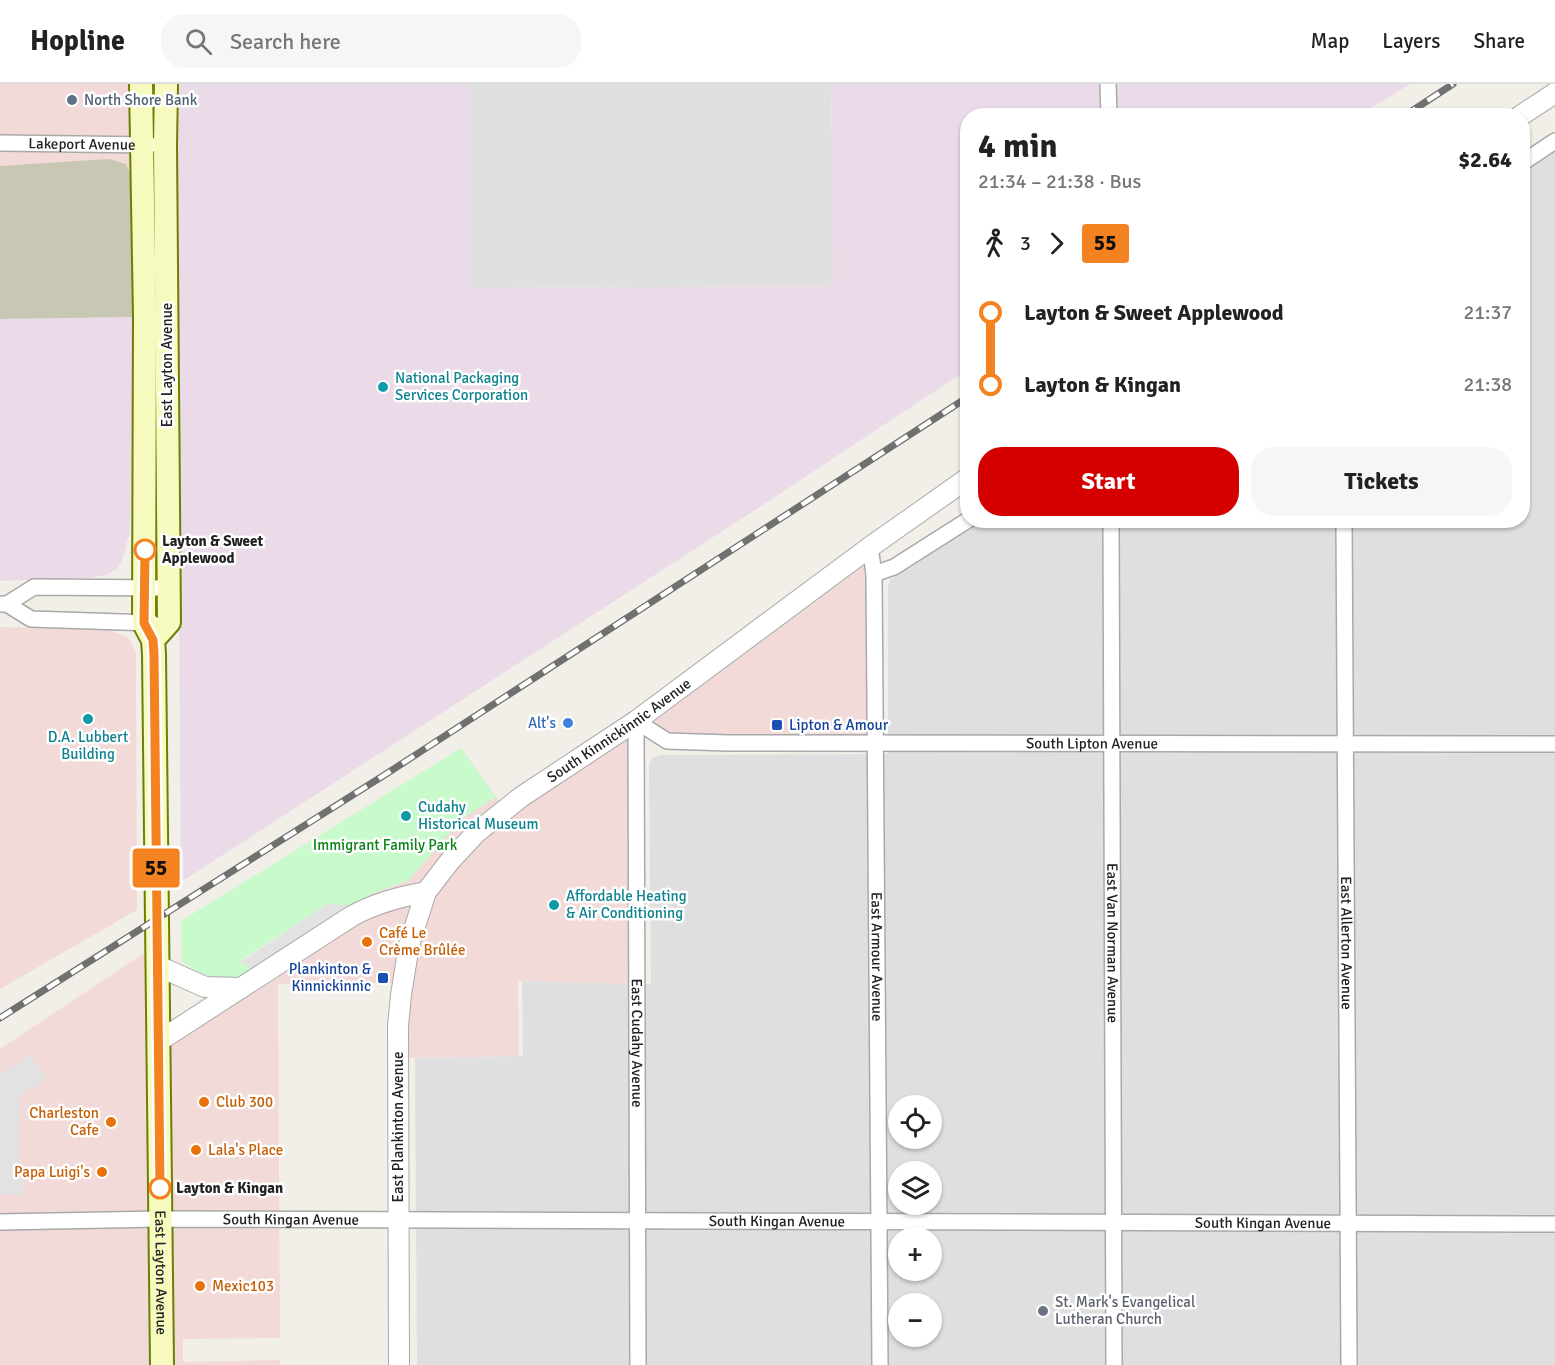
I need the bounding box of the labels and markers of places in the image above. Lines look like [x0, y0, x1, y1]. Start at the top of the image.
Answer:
place label: North Shore Bank [84, 91, 198, 109]
marker: North Shore Bank [65, 93, 79, 107]
place label: National Packaging Services Corporation [395, 369, 528, 404]
marker: National Packaging Services Corporation [376, 380, 390, 394]
place label: Layton & Sweet Applewood [162, 532, 264, 567]
marker: Layton & Sweet Applewood [134, 539, 156, 561]
marker: D.A. Lubbert Building [81, 712, 95, 726]
place label: Alt's [528, 714, 556, 732]
marker: Alt's [561, 716, 575, 730]
place label: Lipton & Amour [789, 716, 889, 734]
marker: Lipton & Amour [770, 718, 784, 732]
place label: D.A. Lubbert Building [48, 728, 128, 763]
place label: Cudahy Historical Museum [418, 798, 538, 833]
marker: Cudahy Historical Museum [399, 809, 413, 823]
place label: Affordable Heating & Air Conditioning [566, 887, 687, 922]
marker: Affordable Heating & Air Conditioning [547, 898, 561, 912]
place label: Café Le Crème Brûlée [379, 924, 465, 959]
marker: Café Le Crème Brûlée [360, 935, 374, 949]
place label: Plankinton & Kinnickinnic [289, 960, 372, 995]
marker: Plankinton & Kinnickinnic [376, 971, 390, 985]
place label: Club 300 [216, 1093, 273, 1111]
marker: Club 300 [197, 1095, 211, 1109]
place label: Charleston Cafe [29, 1104, 99, 1139]
marker: Charleston Cafe [104, 1115, 118, 1129]
place label: Lala's Place [208, 1141, 283, 1159]
marker: Lala's Place [189, 1143, 203, 1157]
place label: Papa Luigi's [14, 1163, 90, 1181]
marker: Papa Luigi's [95, 1165, 109, 1179]
marker: Layton & Kingan [149, 1177, 171, 1199]
place label: Layton & Kingan [176, 1179, 283, 1197]
place label: Mexic103 [212, 1277, 274, 1295]
marker: Mexic103 [193, 1279, 207, 1293]
place label: St. Mark's Evangelical Lutheran Church [1055, 1293, 1195, 1328]
marker: St. Mark's Evangelical Lutheran Church [1036, 1304, 1050, 1318]

